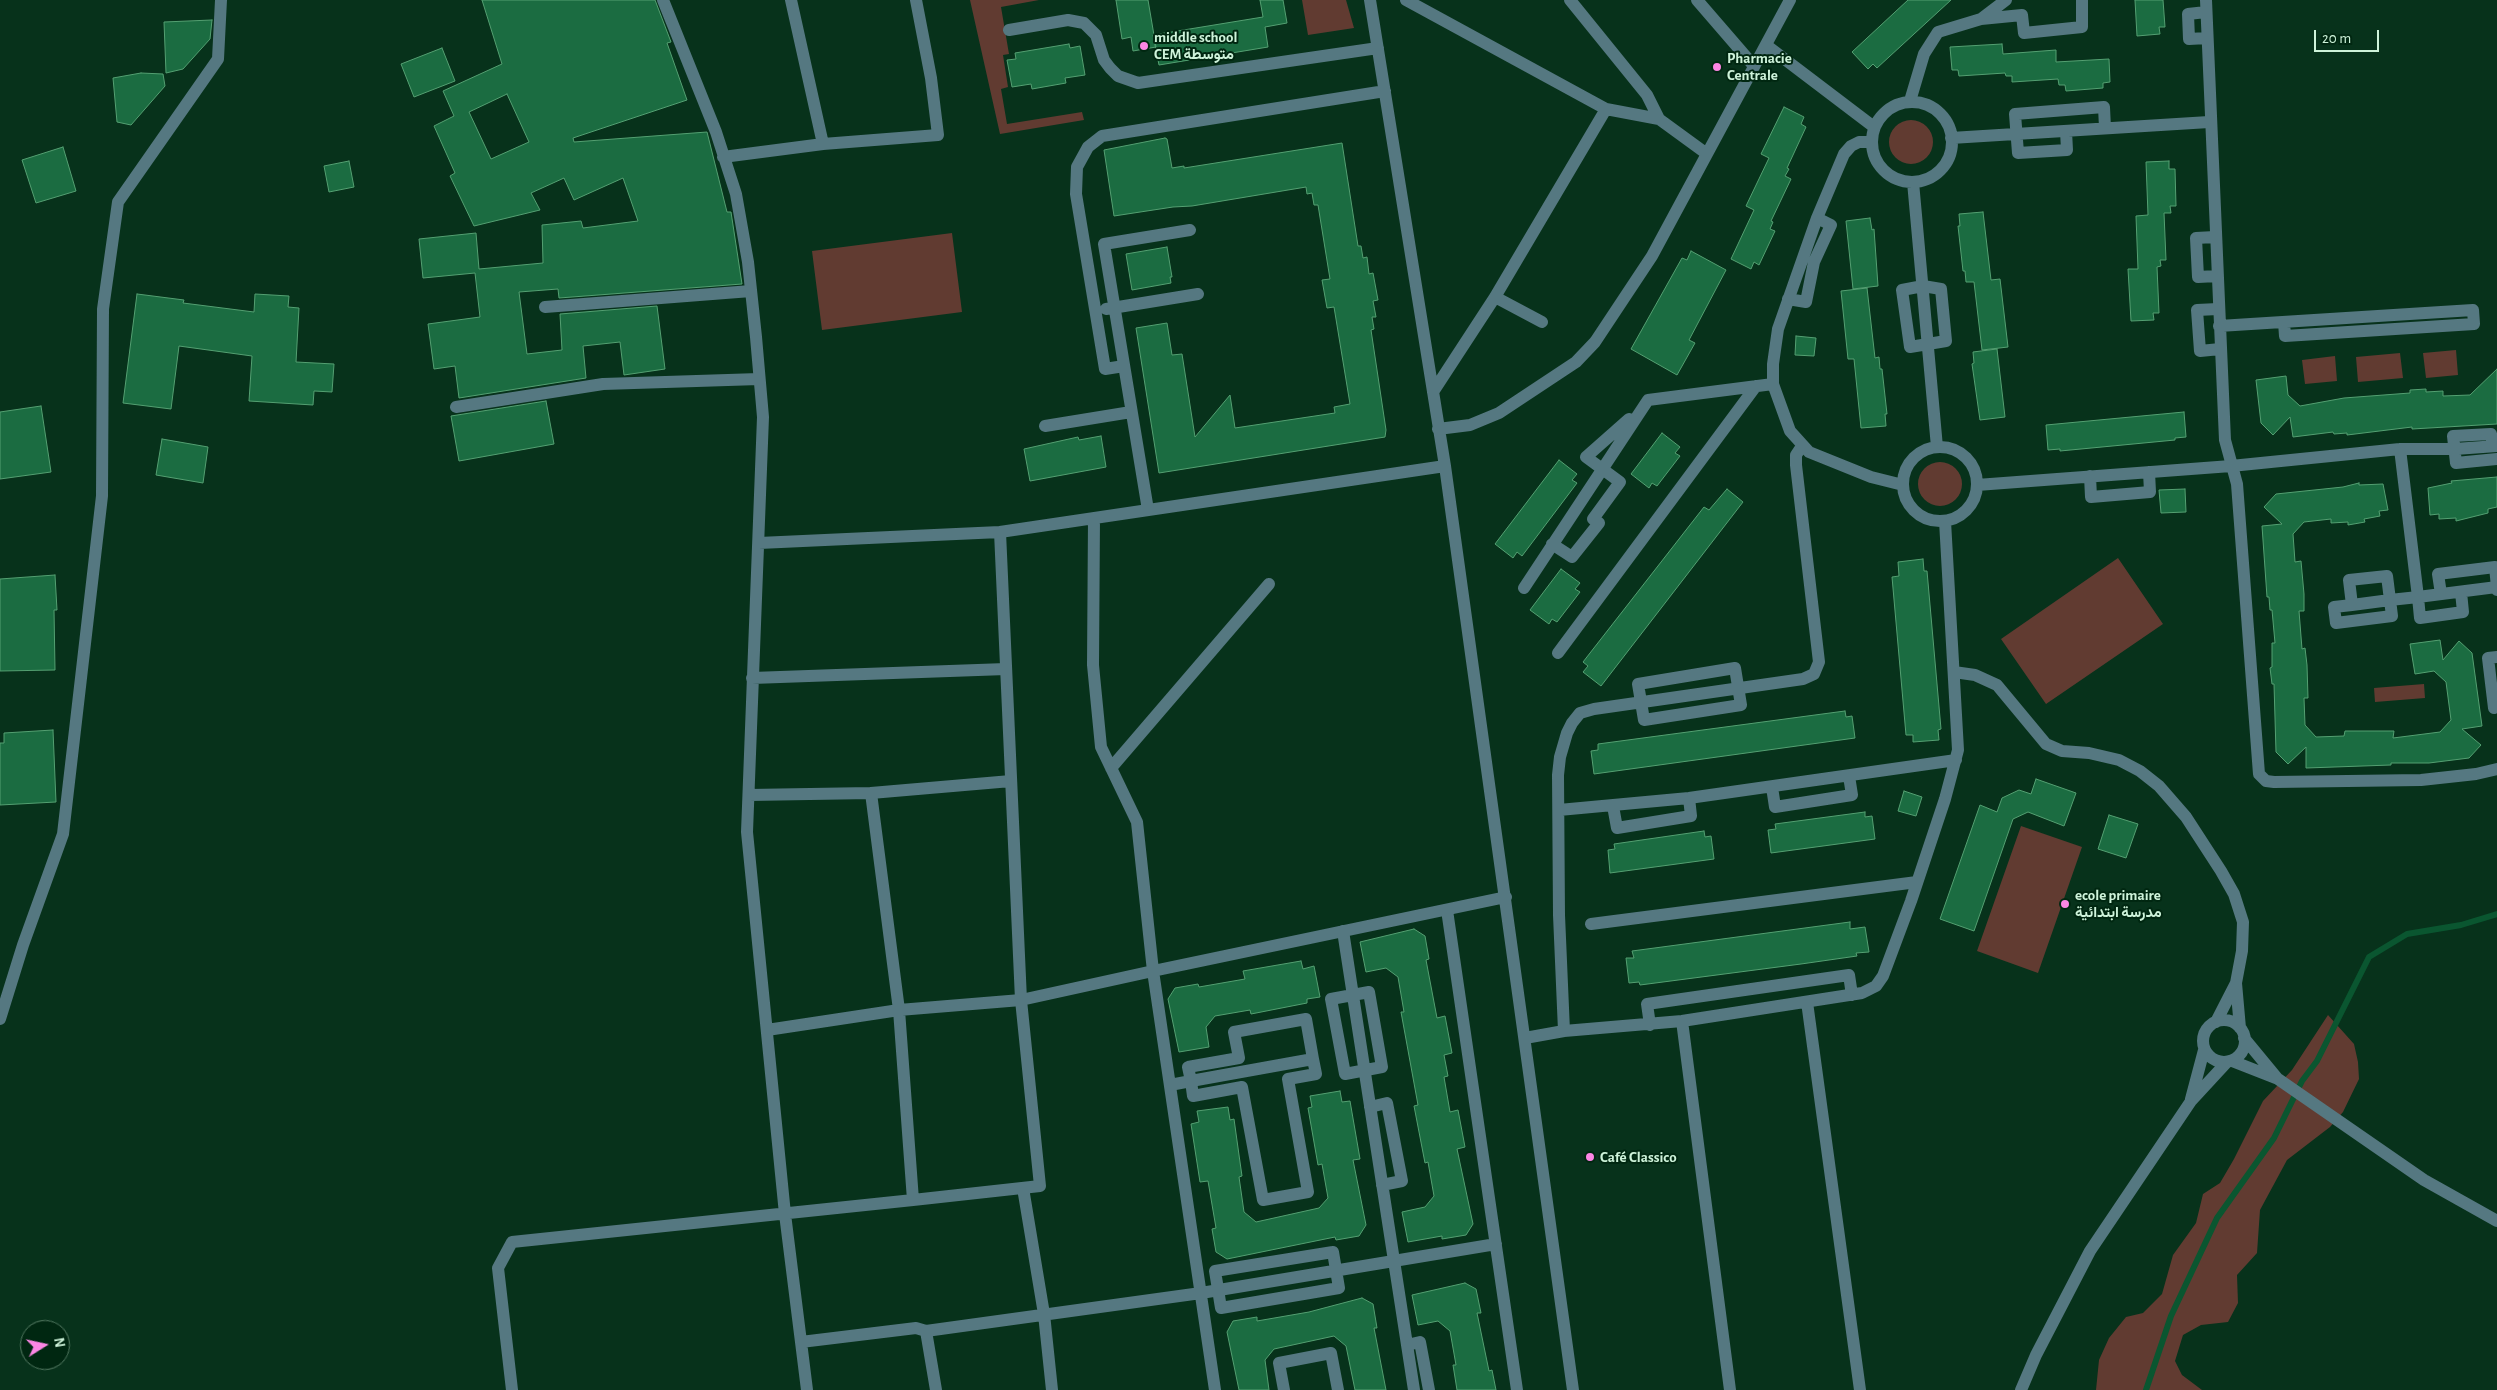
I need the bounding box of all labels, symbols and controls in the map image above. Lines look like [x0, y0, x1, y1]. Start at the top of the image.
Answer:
scale bar [2317, 20, 2382, 52]
place label: middle school CEM متوسطة [1154, 28, 1237, 63]
text: 20 m [2322, 31, 2351, 46]
marker: middle school CEM متوسطة [1138, 40, 1150, 52]
place label: Pharmacie Centrale [1727, 49, 1792, 84]
marker: Pharmacie Centrale [1711, 61, 1723, 73]
place label: ecole primaire مدرسة ابتدائية [2075, 886, 2162, 921]
marker: ecole primaire مدرسة ابتدائية [2059, 898, 2071, 910]
place label: Café Classico [1600, 1148, 1677, 1166]
marker: Café Classico [1584, 1151, 1596, 1163]
north arrow [20, 1320, 70, 1370]
text: N [51, 1337, 67, 1349]

